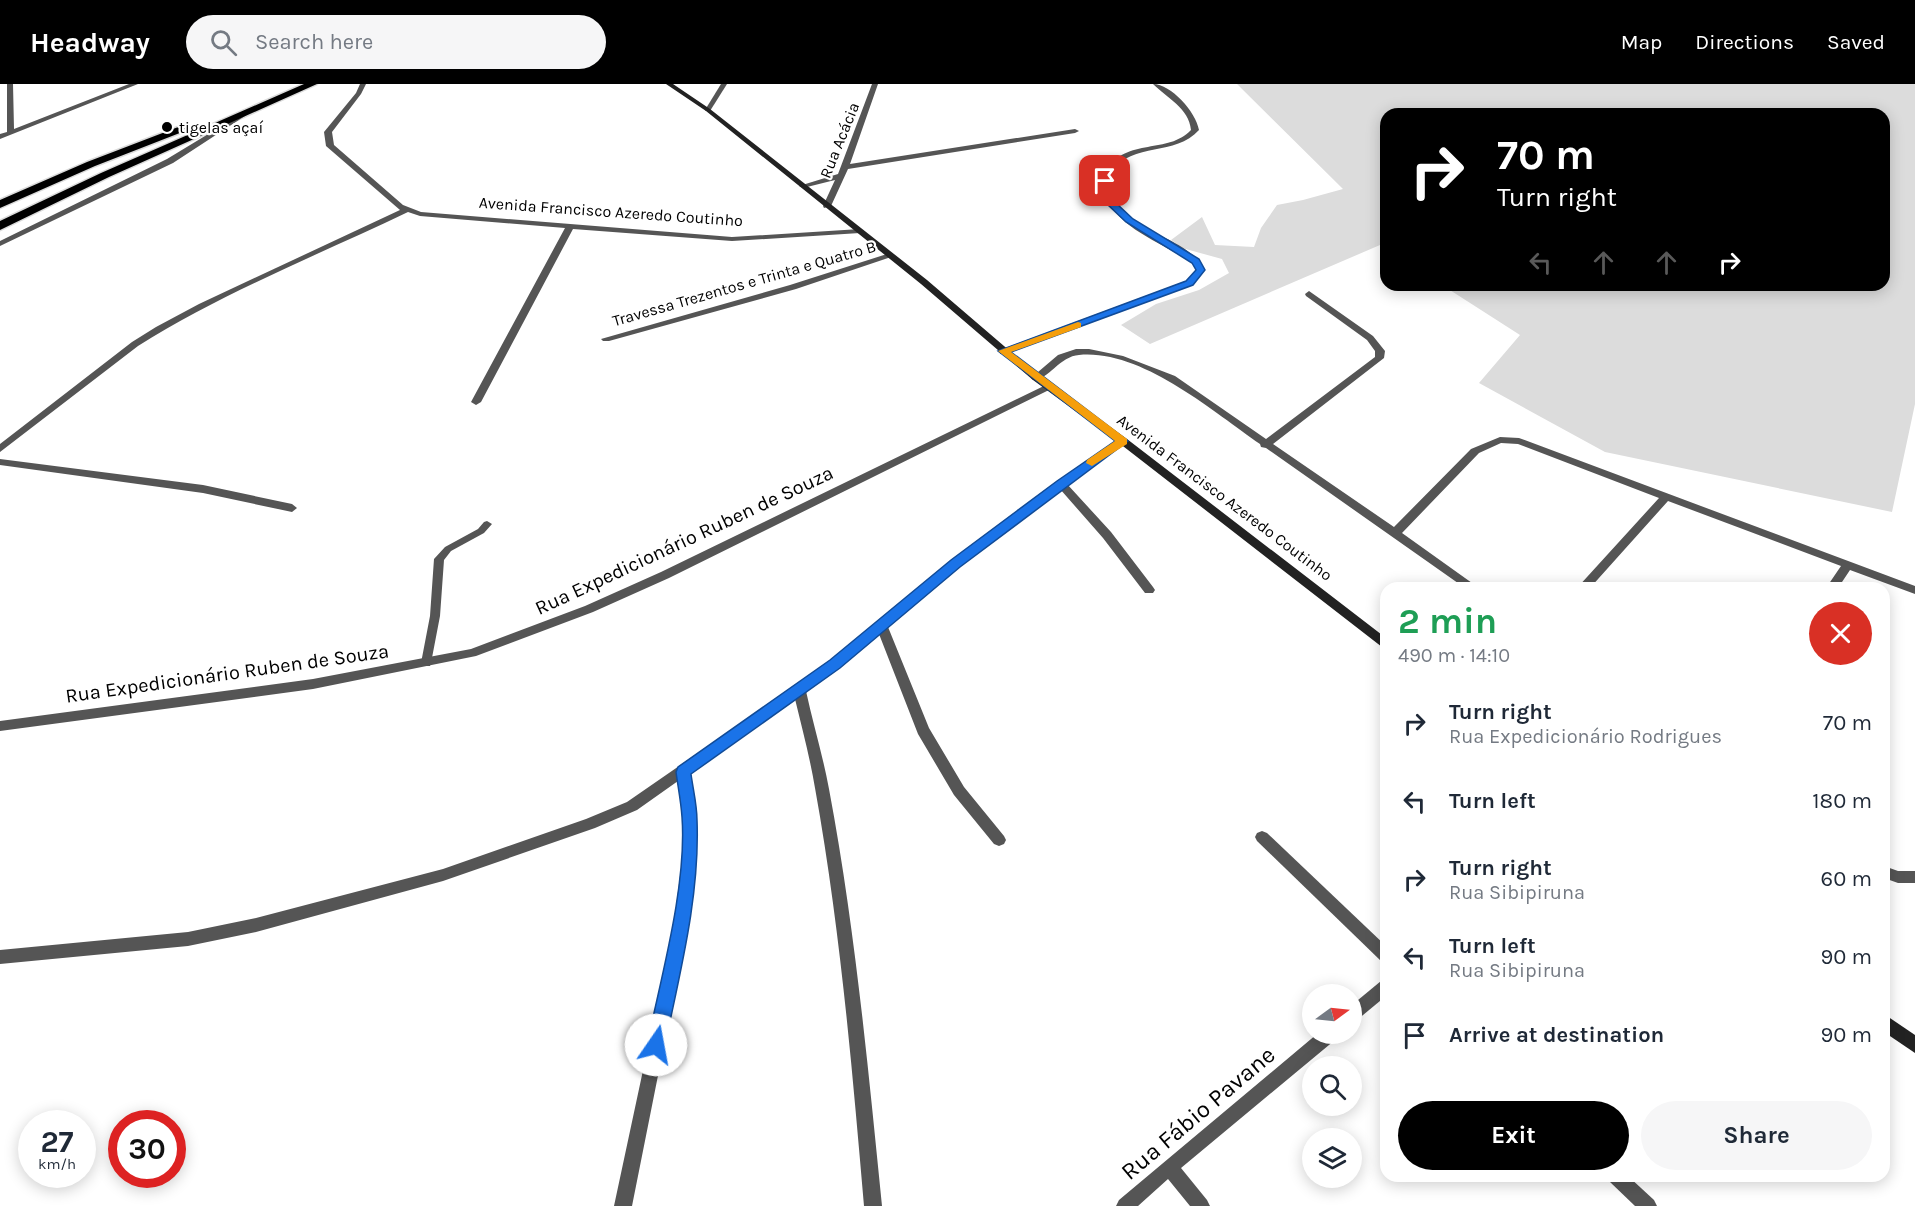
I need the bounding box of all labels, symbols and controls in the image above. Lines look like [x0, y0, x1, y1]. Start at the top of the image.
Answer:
search box [186, 15, 606, 69]
text: Headway [30, 26, 150, 59]
icon: search [207, 26, 240, 59]
text: Search here [255, 29, 373, 55]
text: Map [1621, 30, 1662, 54]
text: Directions [1695, 30, 1794, 54]
text: Saved [1827, 30, 1885, 54]
street label: Rua Acácia [816, 99, 863, 181]
place label: tigelas açaí [179, 118, 263, 137]
marker: tigelas açaí [160, 120, 174, 134]
text: 70 m [1497, 130, 1595, 180]
icon: right [1398, 132, 1476, 210]
pin [1079, 155, 1130, 206]
icon: arrive [1088, 164, 1121, 197]
text: Turn right [1497, 181, 1617, 213]
street label: Avenida Francisco Azeredo Coutinho [478, 193, 744, 230]
street label: Travessa Trezentos e Trinta e Quatro B [610, 237, 878, 330]
icon: left [1524, 246, 1557, 279]
icon: ahead [1587, 246, 1620, 279]
icon: ahead [1650, 246, 1683, 279]
icon: right [1713, 246, 1746, 279]
street label: Avenida Francisco Azeredo Coutinho [1113, 410, 1336, 585]
street label: Rua Expedicionário Ruben de Souza [531, 461, 837, 620]
text: 2 min [1398, 600, 1497, 642]
button: close [1809, 602, 1872, 665]
street label: Rua Expedicionário Ruben de Souza [64, 639, 390, 708]
text: 490 m · 14:10 [1398, 644, 1510, 667]
text: Turn right [1449, 699, 1552, 725]
icon: right [1398, 707, 1431, 740]
text: 70 m [1823, 710, 1872, 736]
text: Rua Expedicionário Rodrigues [1449, 725, 1722, 748]
icon: left [1398, 785, 1431, 818]
text: Turn left [1449, 788, 1536, 814]
text: 180 m [1812, 788, 1872, 814]
text: Turn right [1449, 855, 1552, 881]
icon: right [1398, 863, 1431, 896]
text: 60 m [1821, 866, 1872, 892]
text: Rua Sibipiruna [1449, 881, 1585, 904]
text: Turn left [1449, 933, 1536, 959]
icon: left [1398, 941, 1431, 974]
text: 90 m [1820, 944, 1872, 970]
text: Rua Sibipiruna [1449, 959, 1585, 982]
north arrow [1302, 984, 1362, 1044]
map controls [1302, 984, 1362, 1188]
position arrow [624, 1013, 688, 1077]
icon: arrive [1398, 1019, 1431, 1052]
text: Arrive at destination [1449, 1022, 1664, 1048]
text: 90 m [1820, 1022, 1872, 1048]
street label: Rua Fábio Pavane [1115, 1041, 1281, 1185]
button: search [1302, 1056, 1362, 1116]
button: Exit [1398, 1101, 1629, 1170]
button: Share [1641, 1101, 1872, 1170]
speed limit sign: 30 [108, 1110, 186, 1188]
text: 27 [40, 1124, 74, 1160]
button: layers [1302, 1128, 1362, 1188]
text: km/h [38, 1155, 76, 1173]

